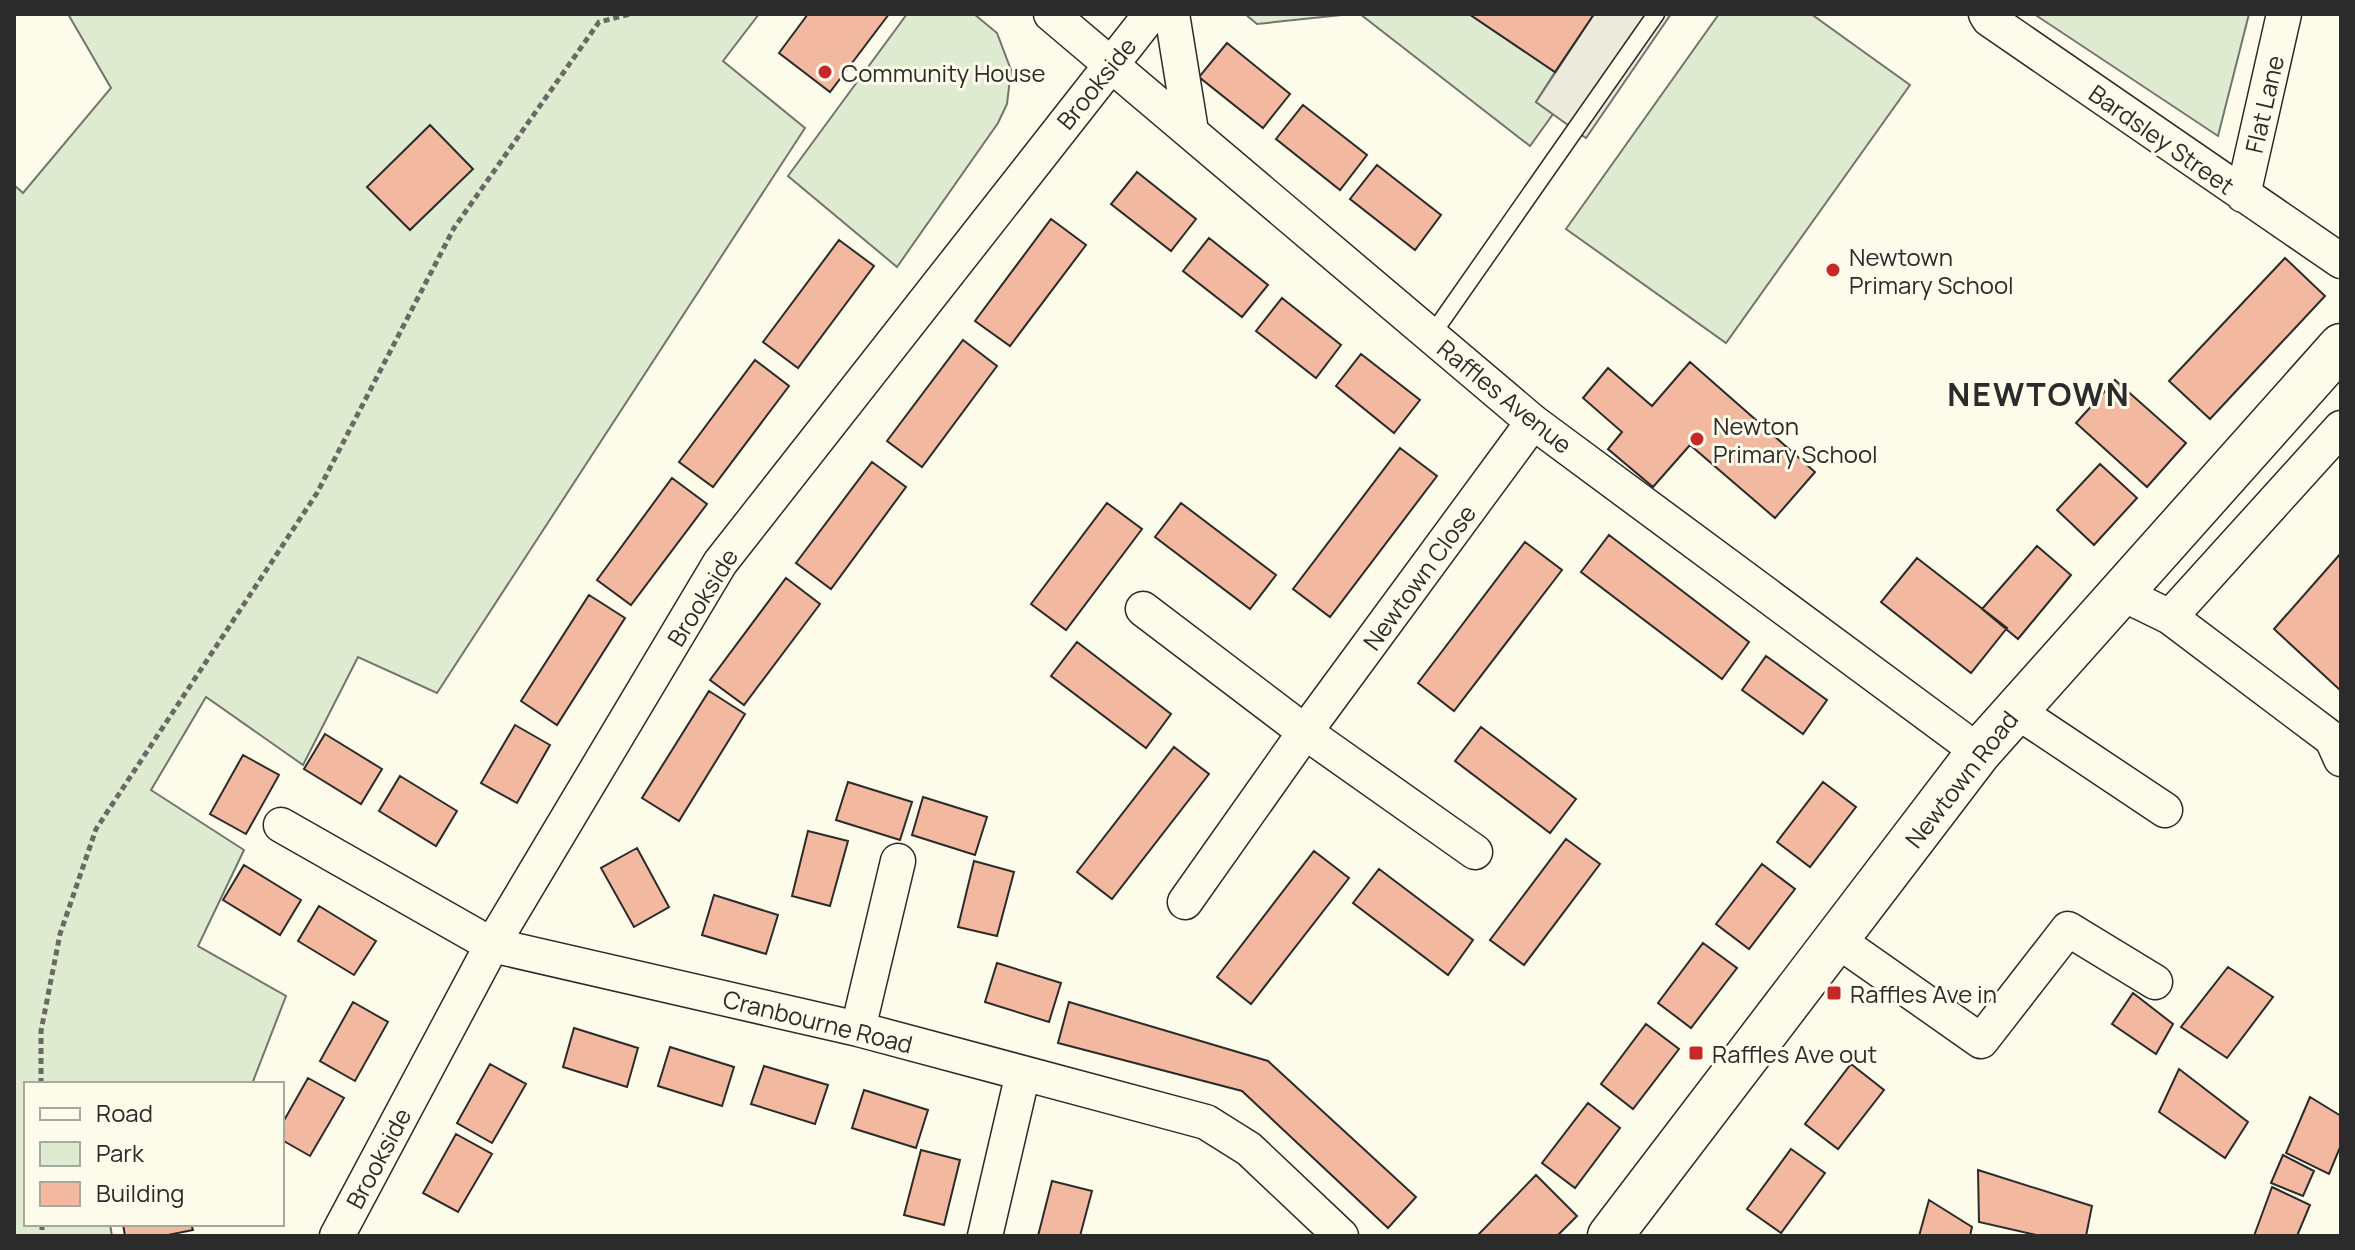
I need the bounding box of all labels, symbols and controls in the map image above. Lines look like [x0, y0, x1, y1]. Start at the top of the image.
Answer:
street label: Brookside [1049, 30, 1143, 136]
street label: Flat Lane [2237, 52, 2291, 156]
place label: Community House [841, 56, 1045, 89]
marker: Community House [816, 63, 834, 81]
street label: Bardsley Street [2083, 77, 2241, 201]
place label: Newtown Primary School [1849, 240, 2014, 301]
marker: Newtown Primary School [1824, 261, 1842, 279]
street label: Raffles Avenue [1431, 331, 1579, 461]
district label: NEWTOWN [1947, 372, 2131, 416]
place label: Newton Primary School [1713, 409, 1878, 470]
marker: Newton Primary School [1688, 430, 1706, 448]
street label: Newtown Close [1355, 498, 1483, 656]
street label: Brookside [659, 542, 745, 652]
street label: Newtown Road [1897, 704, 2025, 854]
place label: Raffles Ave in [1850, 977, 1997, 1010]
street label: Cranbourne Road [720, 982, 916, 1060]
marker: Raffles Ave in [1825, 984, 1843, 1002]
place label: Raffles Ave out [1712, 1037, 1877, 1070]
marker: Raffles Ave out [1687, 1044, 1705, 1062]
legend [24, 1082, 284, 1226]
text: Road [96, 1096, 153, 1129]
street label: Brookside [338, 1102, 418, 1214]
text: Park [96, 1136, 145, 1169]
text: Building [96, 1176, 184, 1209]

